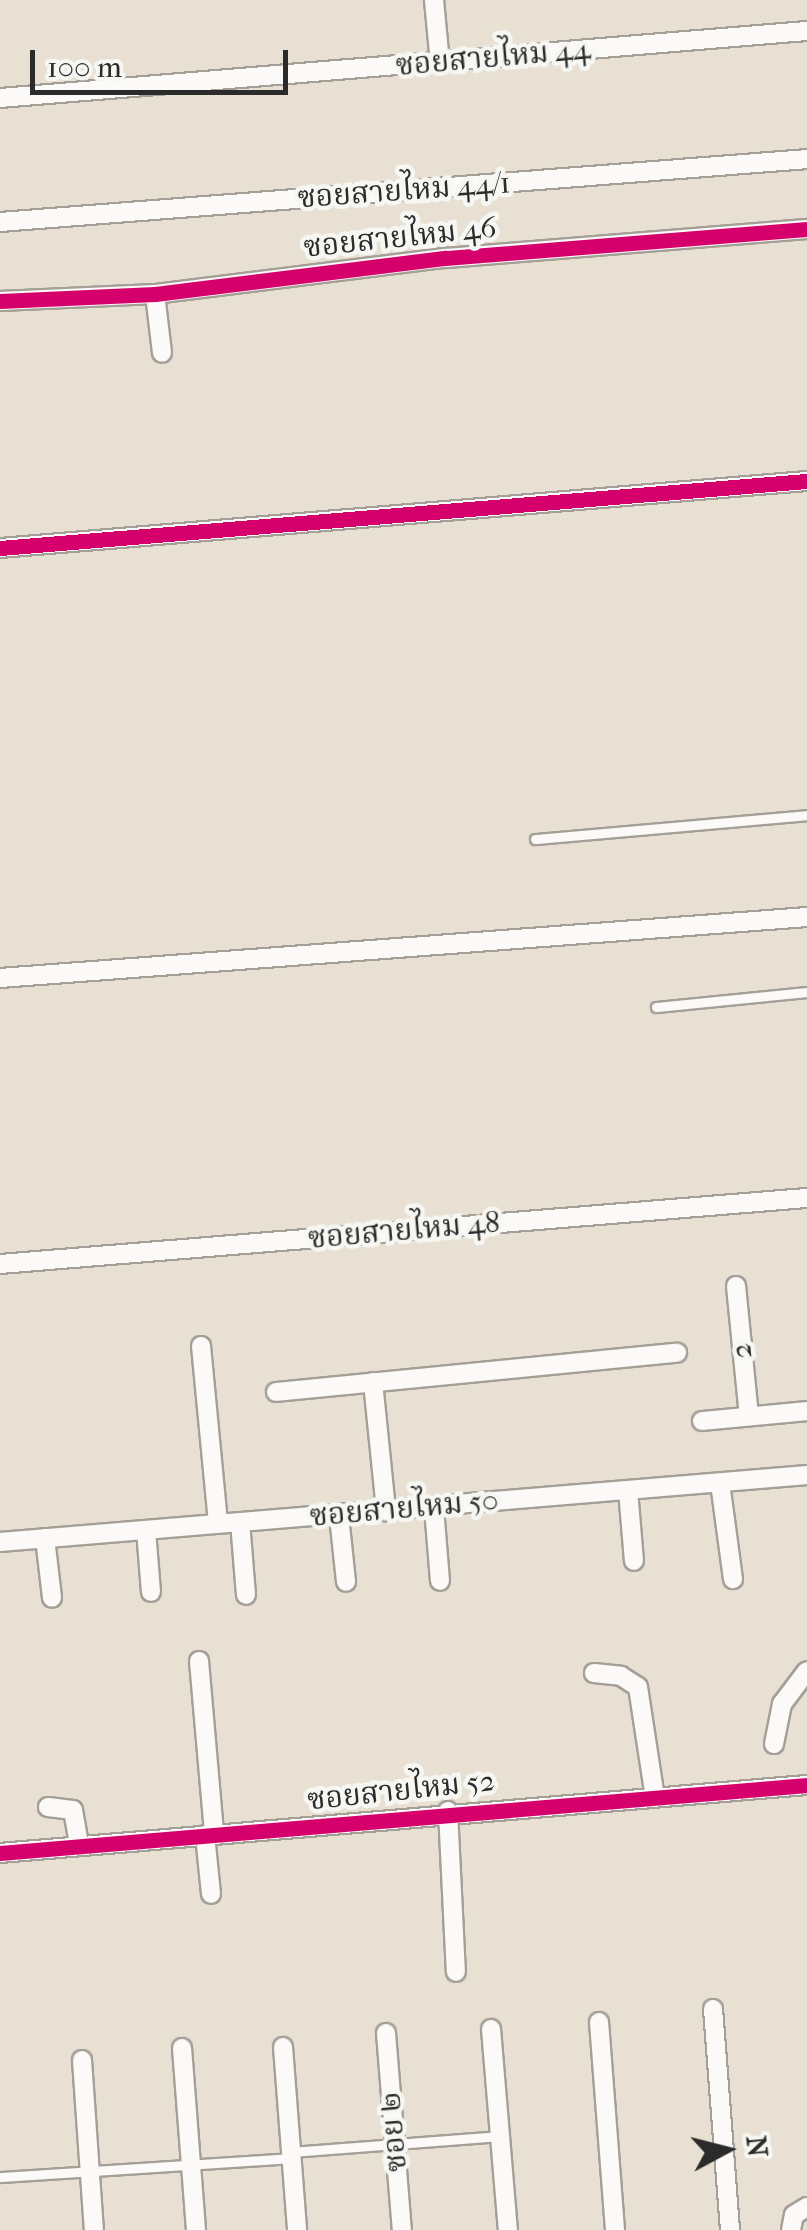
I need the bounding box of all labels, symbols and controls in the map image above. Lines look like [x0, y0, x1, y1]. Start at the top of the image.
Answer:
scale bar [35, 30, 292, 92]
street label: ซอยสายไหม 44 [394, 32, 592, 84]
text: 100 m [47, 50, 122, 85]
street label: ซอยสายไหม 44/1 [296, 166, 512, 216]
street label: ซอยสายไหม 46 [302, 210, 498, 266]
street label: ซอยสายไหม 48 [307, 1205, 501, 1257]
street label: 2 [723, 1341, 761, 1361]
street label: ซอยสายไหม 50 [308, 1483, 500, 1535]
street label: ซอยสายไหม 52 [306, 1763, 496, 1819]
street label: ซอย ๒ [373, 2091, 415, 2173]
north arrow [677, 2100, 777, 2200]
text: N [740, 2134, 775, 2159]

